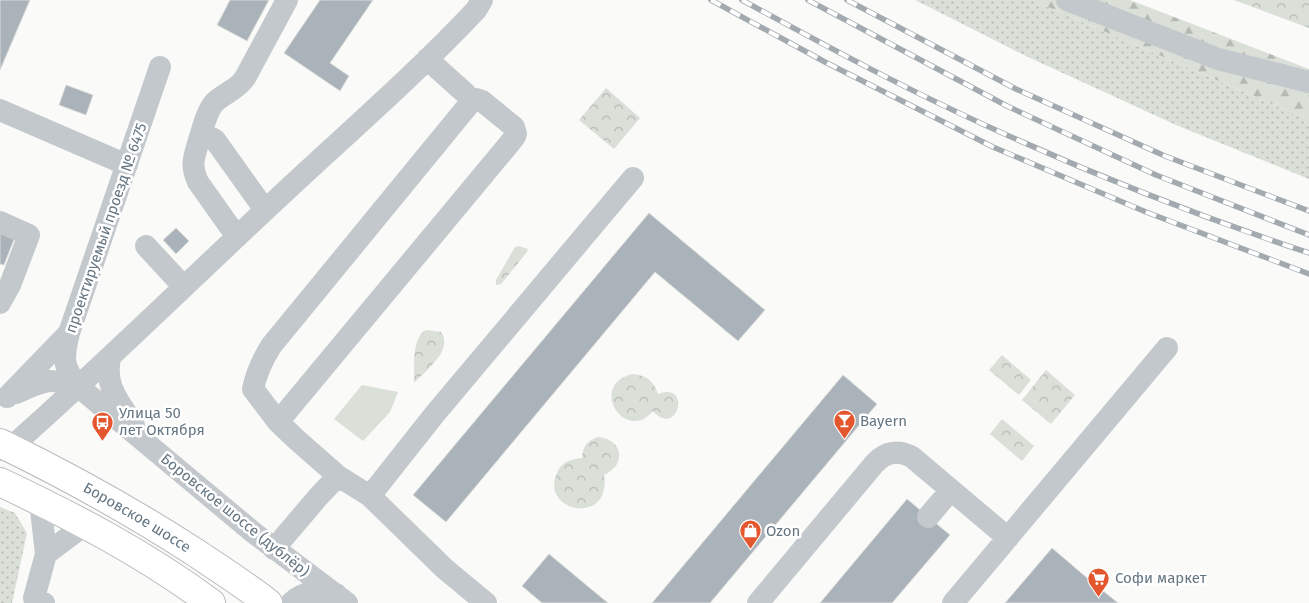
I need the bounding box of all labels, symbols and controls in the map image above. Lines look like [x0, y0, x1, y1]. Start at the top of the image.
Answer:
street label: проектируемый проезд № 6475 [62, 121, 150, 335]
place label: Улица 50 лет Октября [119, 404, 205, 439]
bar icon: Bayern [832, 409, 856, 440]
bus stop icon: Улица 50 лет Октября [91, 410, 115, 441]
place label: Bayern [860, 412, 907, 430]
street label: Боровское шоссе (дублёр) [157, 450, 313, 580]
street label: Боровское шоссе [80, 479, 194, 556]
shop icon: Ozon [738, 519, 762, 550]
place label: Ozon [766, 522, 800, 540]
supermarket icon: Софи маркет [1087, 566, 1111, 597]
place label: Софи маркет [1115, 569, 1207, 587]

